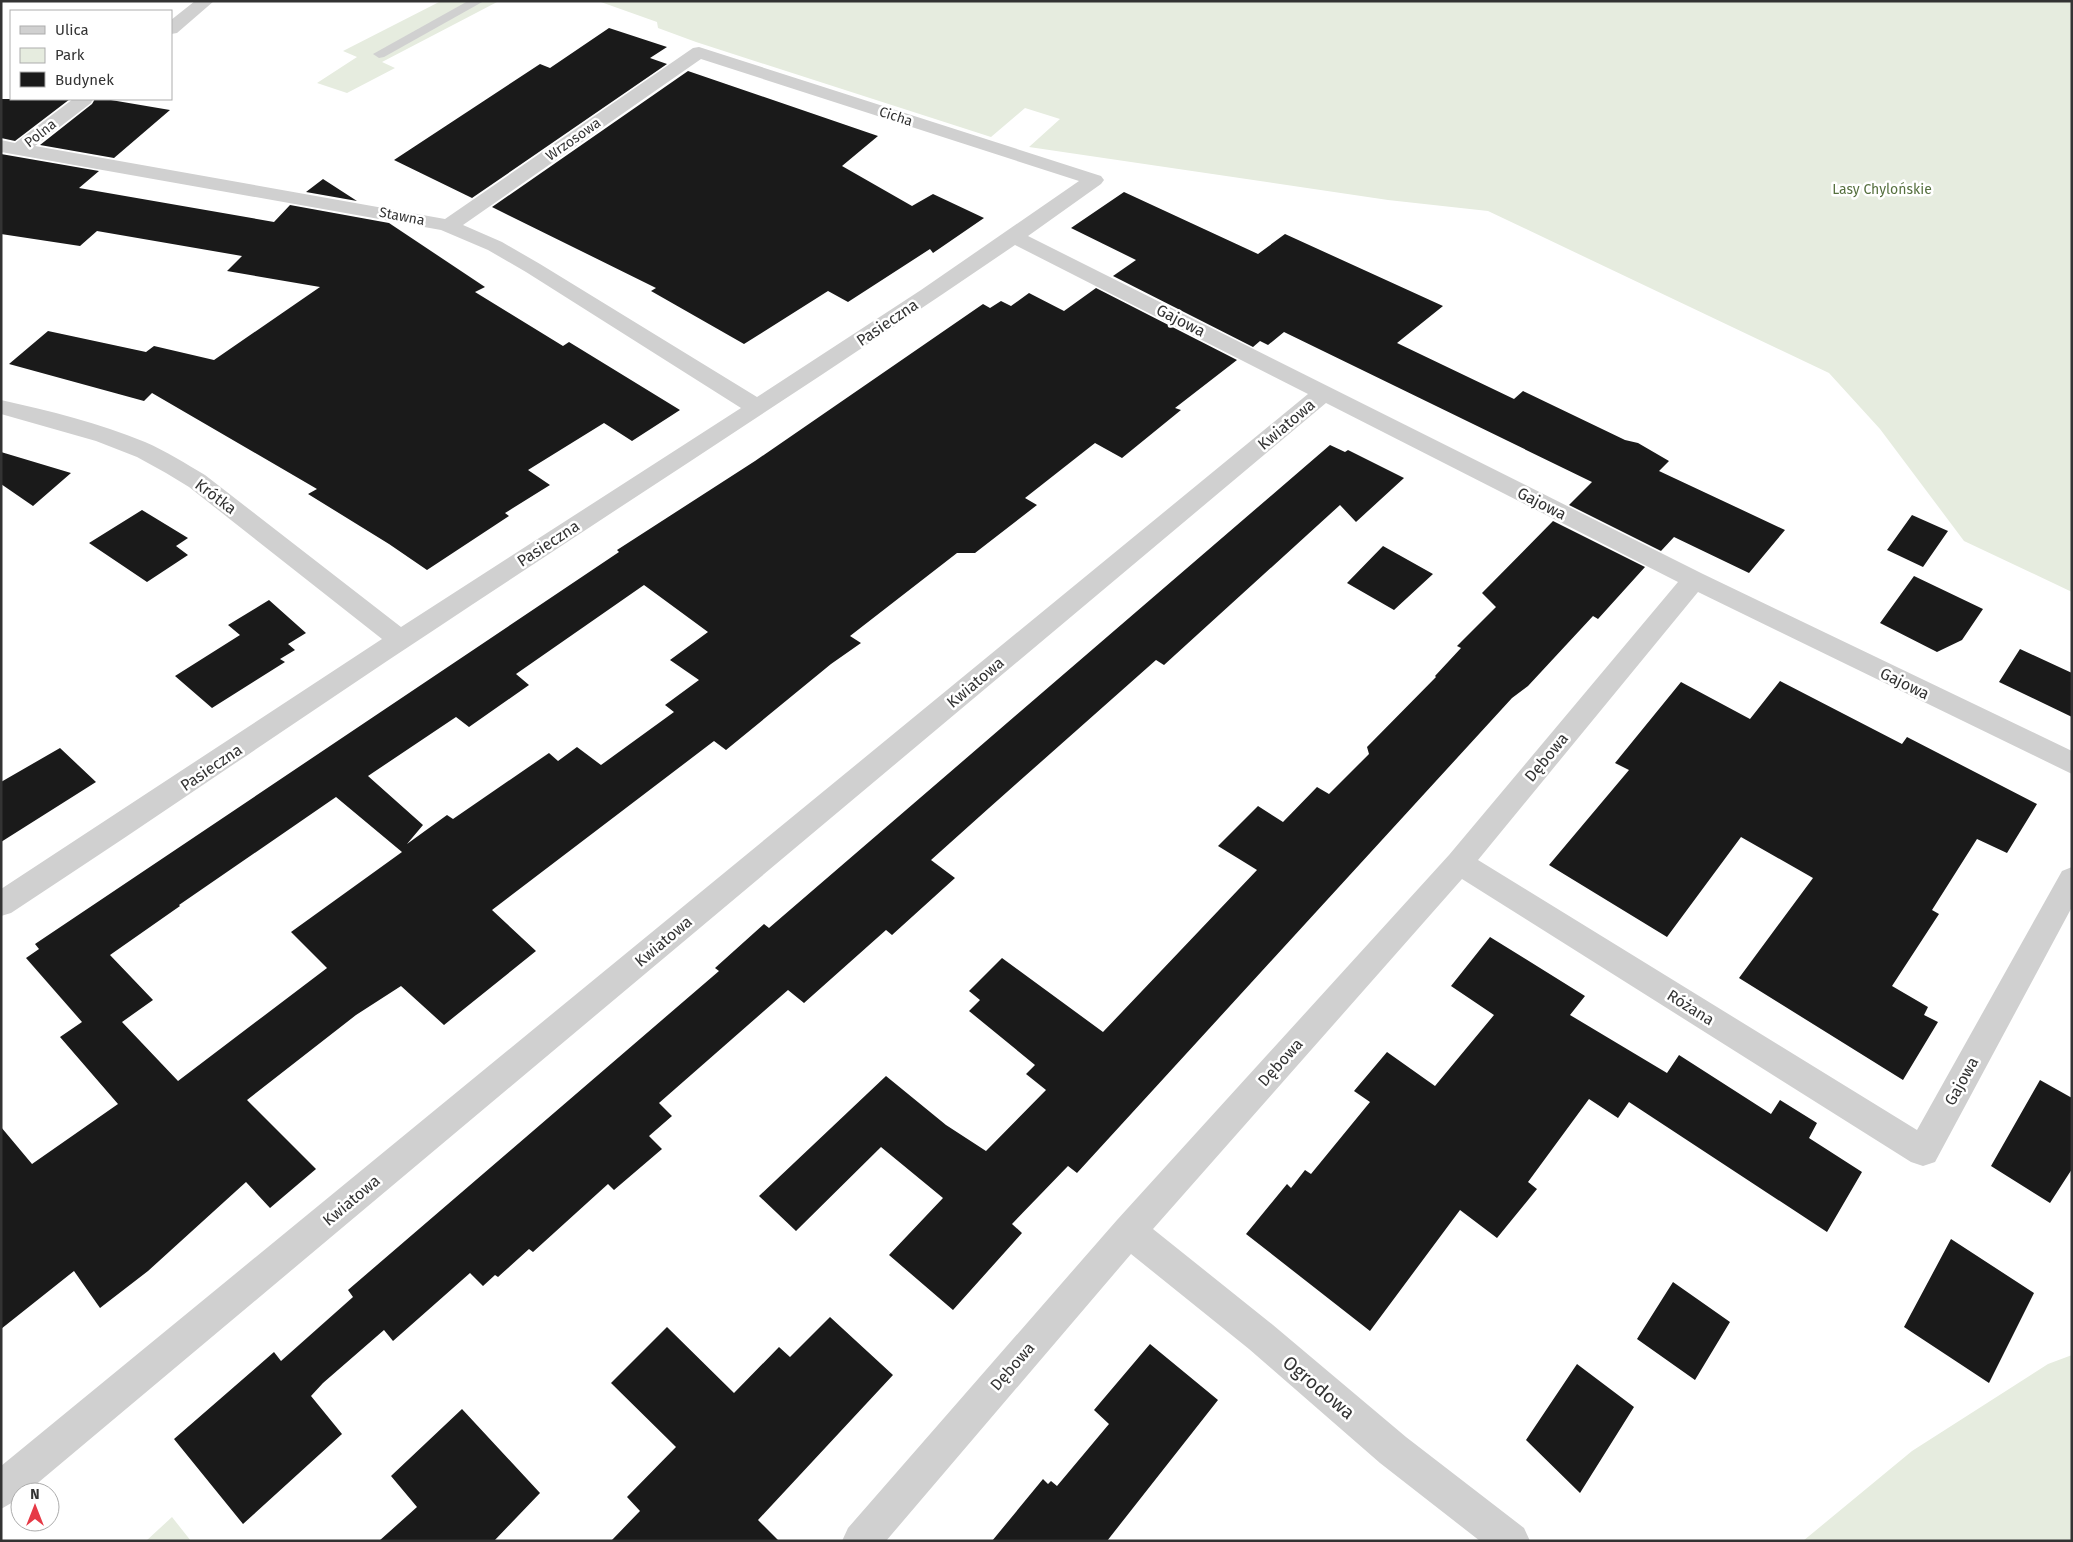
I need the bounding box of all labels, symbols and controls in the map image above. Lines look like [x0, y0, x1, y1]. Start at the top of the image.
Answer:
legend [10, 10, 172, 100]
text: Ulica [55, 21, 89, 39]
text: Park [55, 46, 85, 64]
text: Budynek [55, 71, 114, 89]
street label: Cicha [877, 103, 915, 130]
street label: Wrzosowa [543, 114, 604, 164]
street label: Polna [21, 116, 60, 151]
park label: Lasy Chylońskie [1832, 181, 1932, 198]
street label: Stawna [378, 204, 426, 229]
street label: Pasieczna [853, 295, 922, 350]
street label: Gajowa [1153, 300, 1208, 341]
street label: Kwiatowa [1254, 395, 1319, 454]
street label: Krótka [191, 475, 240, 518]
street label: Gajowa [1514, 483, 1569, 524]
street label: Pasieczna [514, 516, 583, 571]
street label: Kwiatowa [943, 653, 1008, 712]
street label: Gajowa [1877, 663, 1933, 703]
street label: Dębowa [1521, 729, 1572, 786]
street label: Pasieczna [177, 740, 246, 795]
street label: Kwiatowa [631, 912, 696, 971]
street label: Różana [1664, 986, 1718, 1029]
street label: Dębowa [1254, 1034, 1307, 1090]
street label: Gajowa [1940, 1054, 1982, 1109]
street label: Kwiatowa [319, 1171, 384, 1230]
street label: Dębowa [986, 1338, 1039, 1394]
street label: Ogrodowa [1278, 1351, 1359, 1424]
north arrow [10, 1482, 60, 1532]
text: N [30, 1486, 40, 1503]

